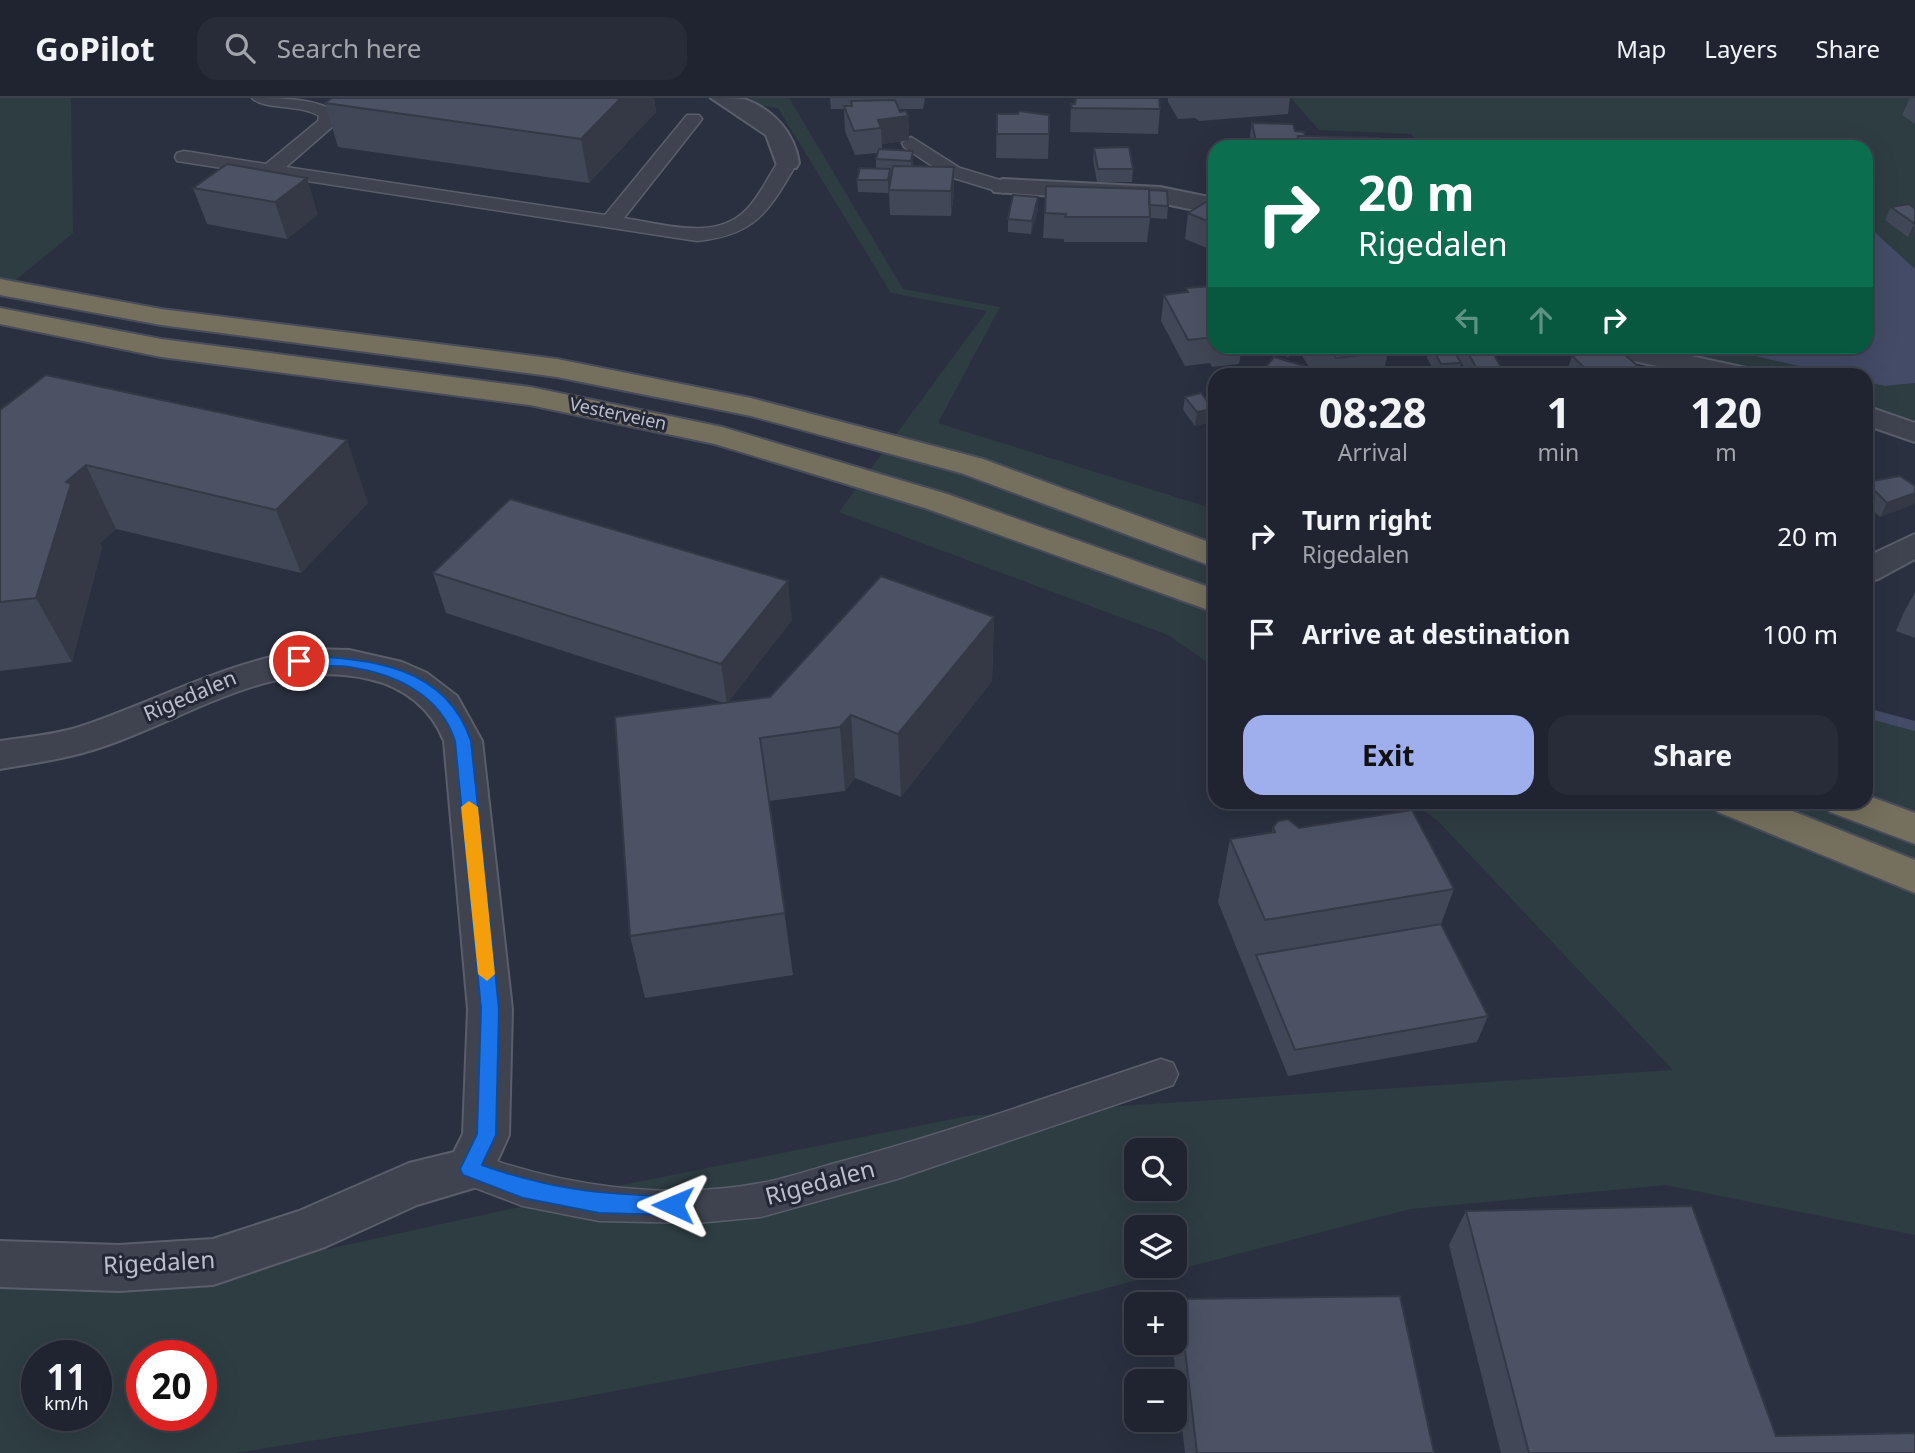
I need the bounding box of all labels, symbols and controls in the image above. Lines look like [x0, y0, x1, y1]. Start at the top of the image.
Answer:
search box [197, 17, 687, 80]
text: GoPilot [35, 26, 155, 71]
icon: search [221, 29, 259, 67]
text: Search here [277, 30, 421, 66]
text: Map [1616, 32, 1666, 65]
text: Layers [1704, 32, 1778, 65]
text: Share [1816, 32, 1880, 65]
text: 20 m [1358, 159, 1475, 225]
icon: right [1243, 168, 1334, 259]
text: Rigedalen [1358, 222, 1508, 265]
icon: left [1449, 301, 1487, 339]
icon: ahead [1522, 301, 1560, 339]
icon: right [1595, 301, 1633, 339]
text: 08:28 [1319, 383, 1427, 440]
text: 1 [1546, 383, 1570, 440]
text: 120 [1690, 383, 1762, 440]
street label: Vesterveien [568, 391, 669, 435]
text: Arrival [1338, 436, 1408, 468]
text: min [1538, 436, 1579, 468]
text: m [1715, 436, 1737, 468]
text: Turn right [1302, 502, 1432, 538]
icon: right [1243, 517, 1281, 555]
text: 20 m [1777, 518, 1838, 554]
text: Rigedalen [1302, 538, 1410, 570]
icon: arrive [1243, 615, 1281, 653]
text: Arrive at destination [1302, 616, 1571, 652]
text: 100 m [1762, 616, 1838, 652]
pin [269, 631, 329, 691]
icon: arrive [280, 642, 318, 680]
street label: Rigedalen [139, 663, 240, 727]
button: Exit [1243, 715, 1534, 795]
button: Share [1548, 715, 1838, 795]
map controls [1124, 1138, 1187, 1432]
button: search [1124, 1138, 1187, 1201]
street label: Rigedalen [761, 1151, 878, 1212]
position arrow [636, 1168, 710, 1242]
button: layers [1124, 1215, 1187, 1278]
street label: Rigedalen [102, 1242, 216, 1281]
button: + [1124, 1292, 1187, 1355]
speed limit sign: 20 [126, 1340, 217, 1431]
text: 11 [46, 1353, 87, 1400]
button: − [1124, 1369, 1187, 1432]
text: km/h [44, 1391, 89, 1415]

